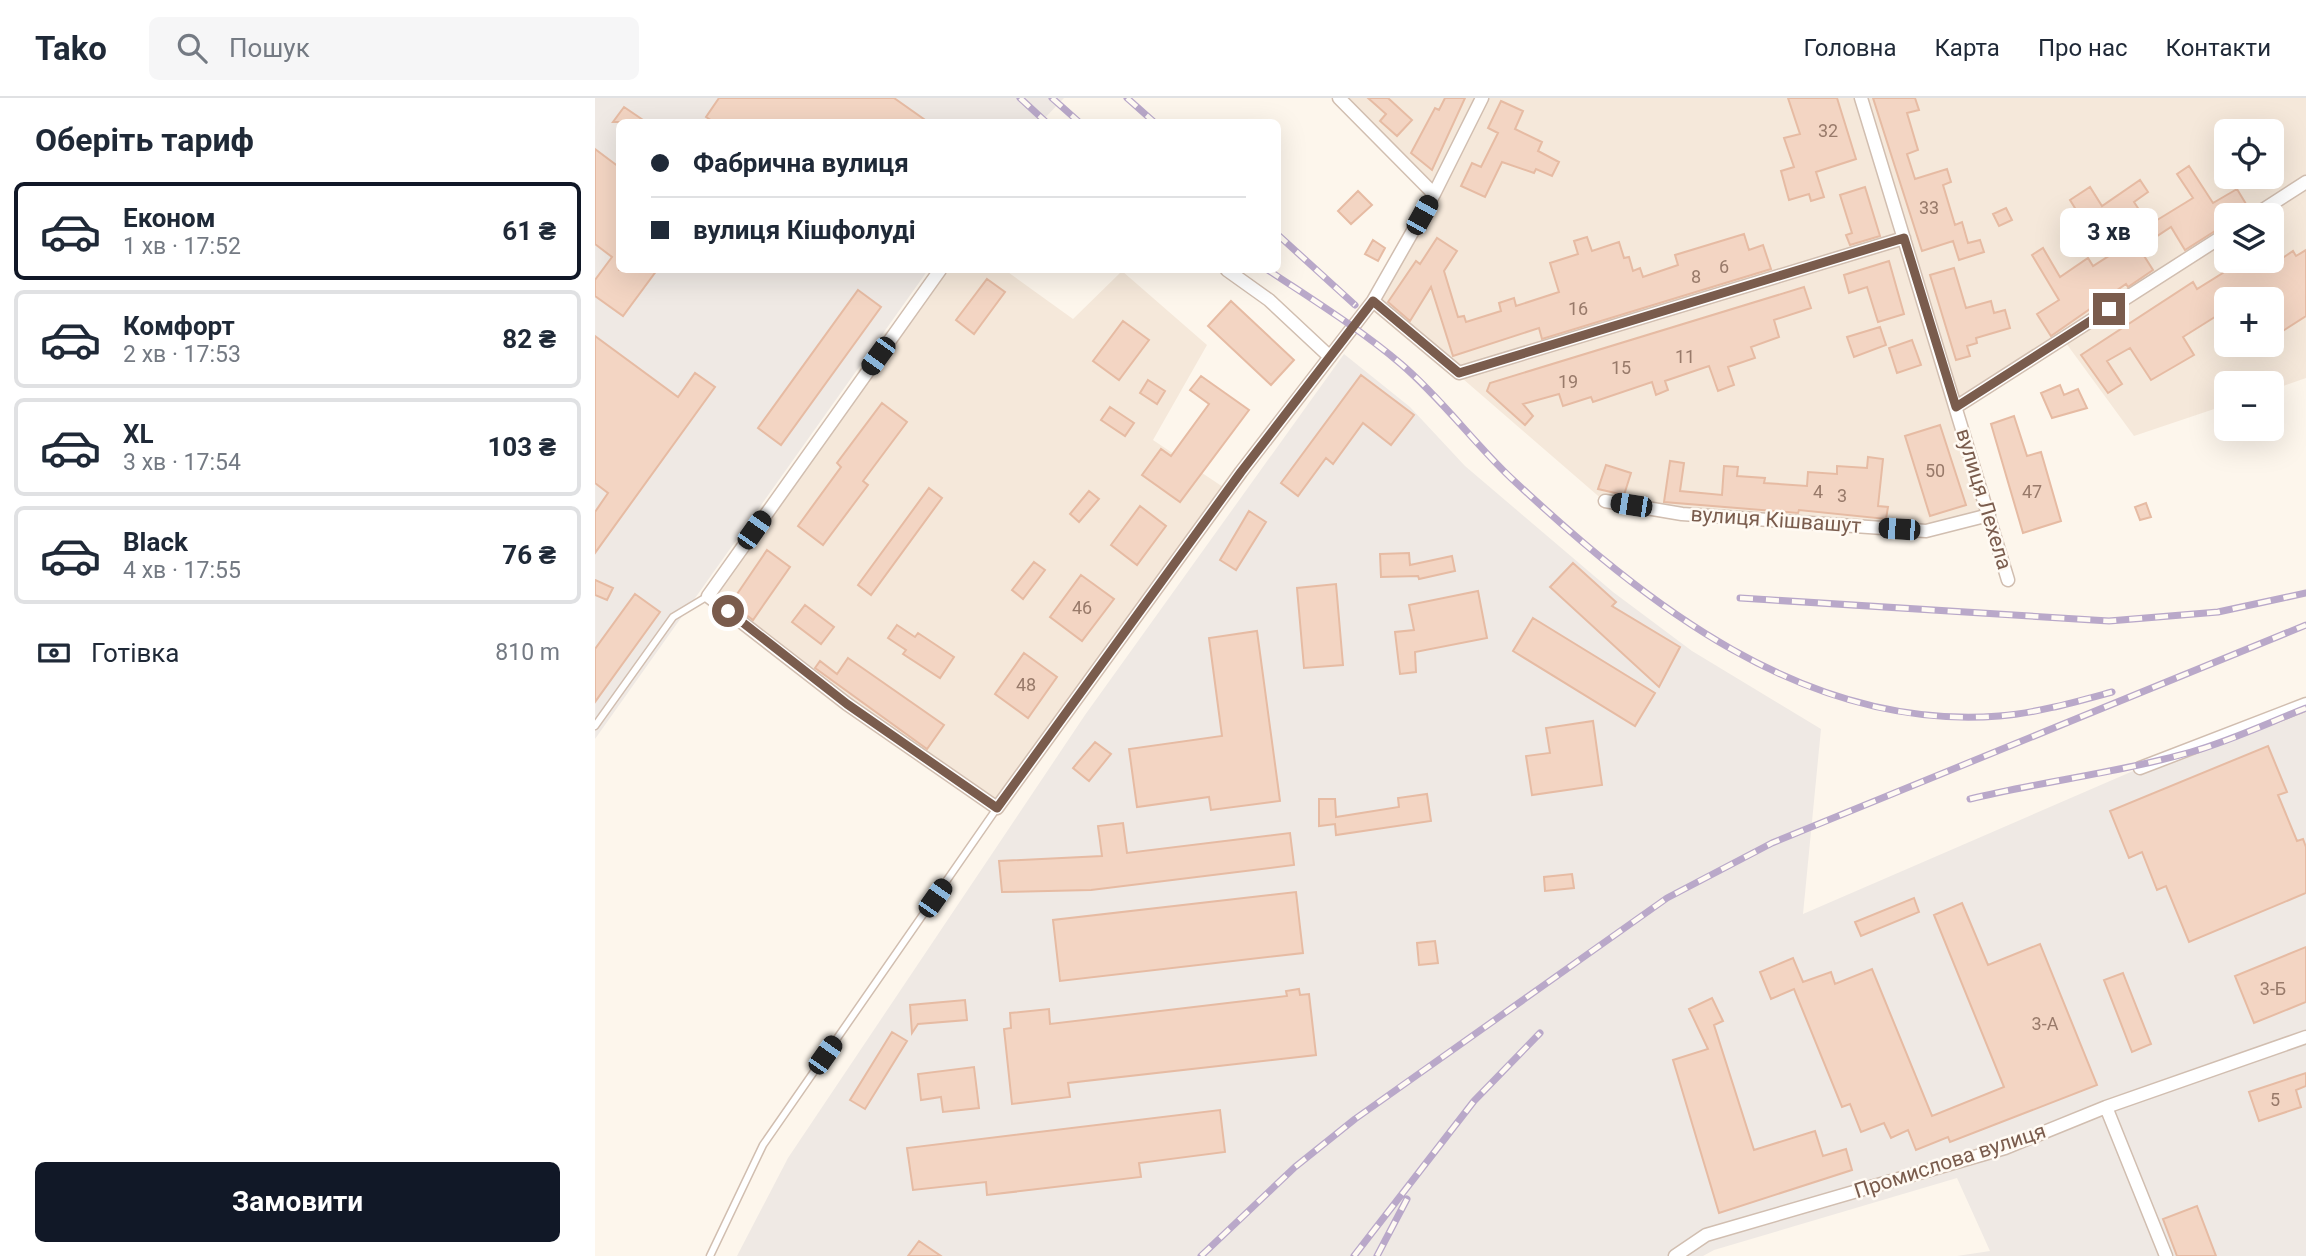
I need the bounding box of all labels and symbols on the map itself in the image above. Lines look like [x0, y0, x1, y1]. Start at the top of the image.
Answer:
house number: 32 [1818, 120, 1838, 141]
car [1403, 192, 1442, 238]
house number: 33 [1919, 197, 1939, 218]
callout: 3 хв [2060, 208, 2158, 256]
house number: 6 [1719, 256, 1729, 277]
house number: 8 [1691, 266, 1701, 287]
route end [2093, 293, 2125, 325]
house number: 16 [1568, 298, 1588, 319]
car [858, 333, 899, 379]
house number: 11 [1675, 346, 1695, 367]
house number: 15 [1611, 357, 1631, 378]
house number: 19 [1558, 371, 1578, 392]
street label: вулиця Лехела [1951, 426, 2017, 572]
house number: 50 [1925, 460, 1945, 481]
house number: 4 [1813, 481, 1823, 502]
house number: 47 [2022, 481, 2042, 502]
house number: 3 [1837, 485, 1847, 506]
car [1609, 491, 1654, 519]
street label: вулиця Кішвашут [1690, 502, 1862, 538]
car [734, 507, 775, 553]
car [1878, 517, 1921, 541]
route start [712, 595, 744, 627]
house number: 46 [1072, 597, 1092, 618]
house number: 48 [1016, 674, 1036, 695]
car [915, 875, 956, 921]
house number: 3-Б [2260, 978, 2286, 999]
house number: 3-А [2032, 1013, 2059, 1034]
car [805, 1032, 846, 1078]
house number: 5 [2270, 1089, 2280, 1110]
street label: Промислова вулиця [1851, 1119, 2049, 1203]

